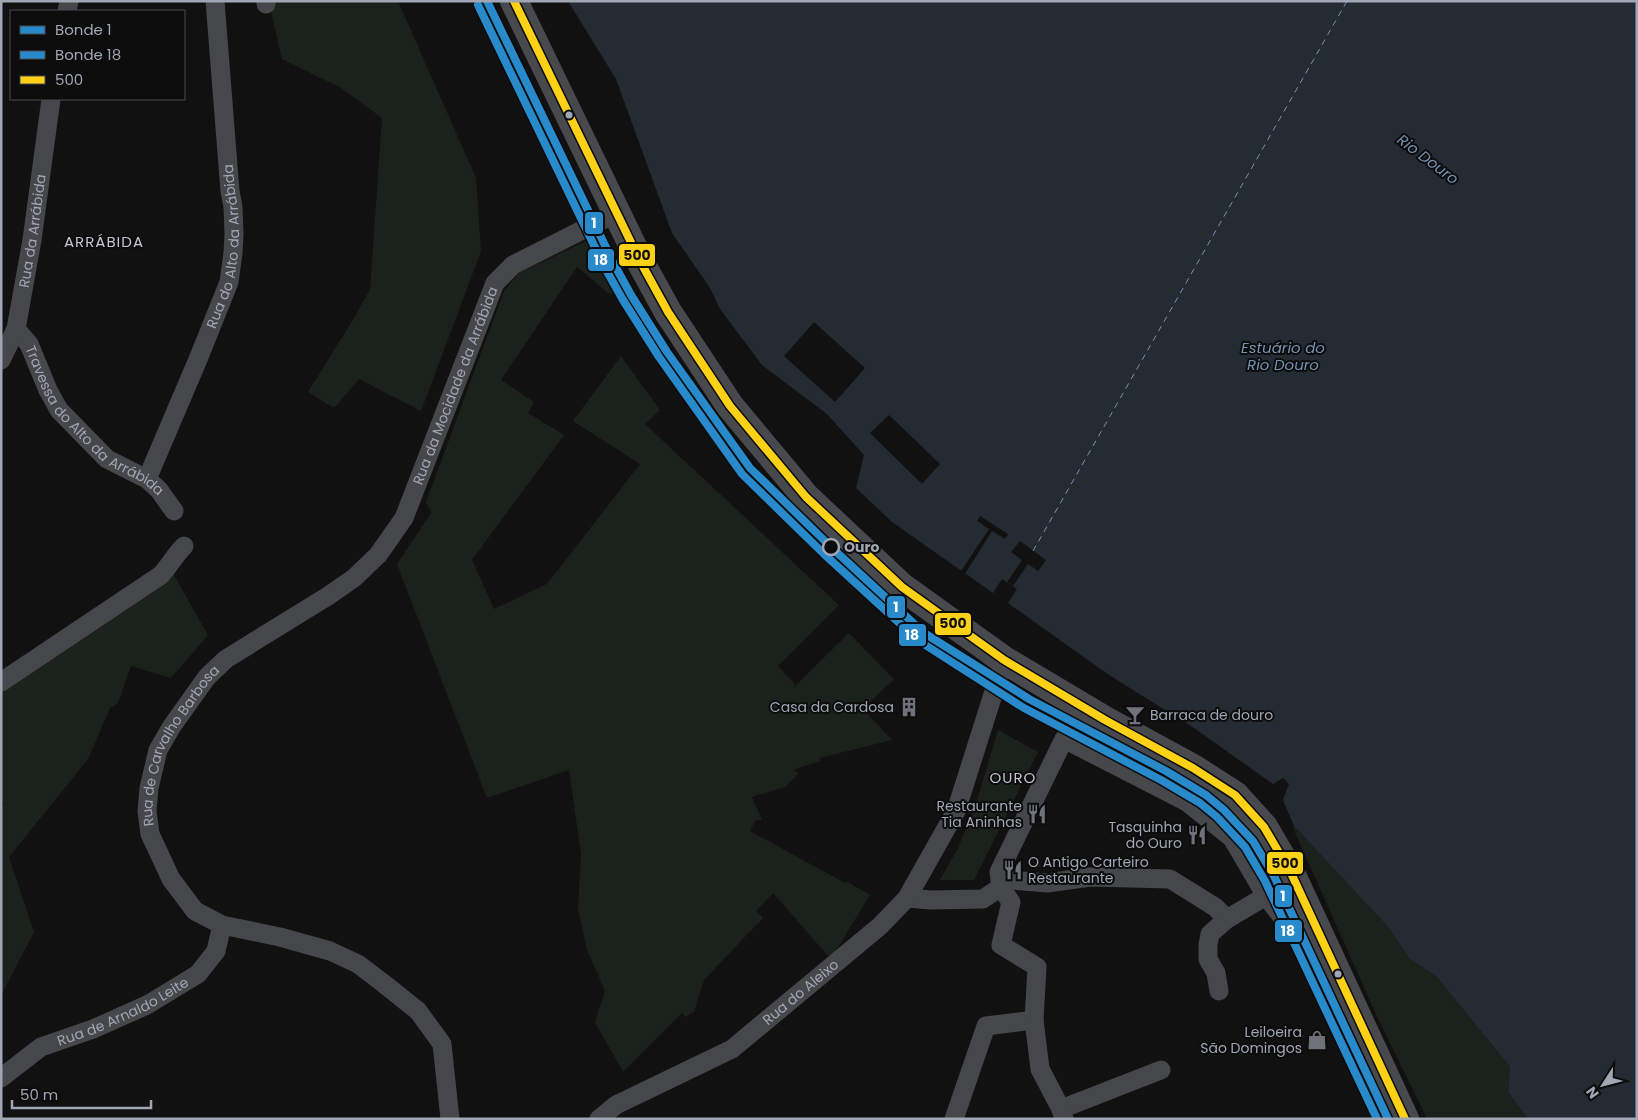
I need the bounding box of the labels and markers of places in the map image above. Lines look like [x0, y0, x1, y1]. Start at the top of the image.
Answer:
unlabelled marker [564, 110, 574, 120]
place label: Ouro [844, 537, 879, 557]
marker: Ouro [822, 538, 840, 556]
building icon: Casa da Cardosa [898, 696, 920, 718]
place label: Casa da Cardosa [770, 697, 894, 717]
bar icon: Barraca de douro [1124, 704, 1146, 726]
place label: Barraca de douro [1150, 705, 1273, 725]
place label: Restaurante Tia Aninhas [937, 796, 1022, 832]
restaurant icon: Restaurante Tia Aninhas [1026, 803, 1048, 825]
place label: Tasquinha do Ouro [1108, 817, 1182, 853]
restaurant icon: Tasquinha do Ouro [1186, 824, 1208, 846]
place label: O Antigo Carteiro Restaurante [1028, 852, 1149, 888]
restaurant icon: O Antigo Carteiro Restaurante [1002, 859, 1024, 881]
unlabelled marker [1333, 969, 1343, 979]
place label: Leiloeira São Domingos [1200, 1022, 1302, 1058]
shop icon: Leiloeira São Domingos [1306, 1029, 1328, 1051]

